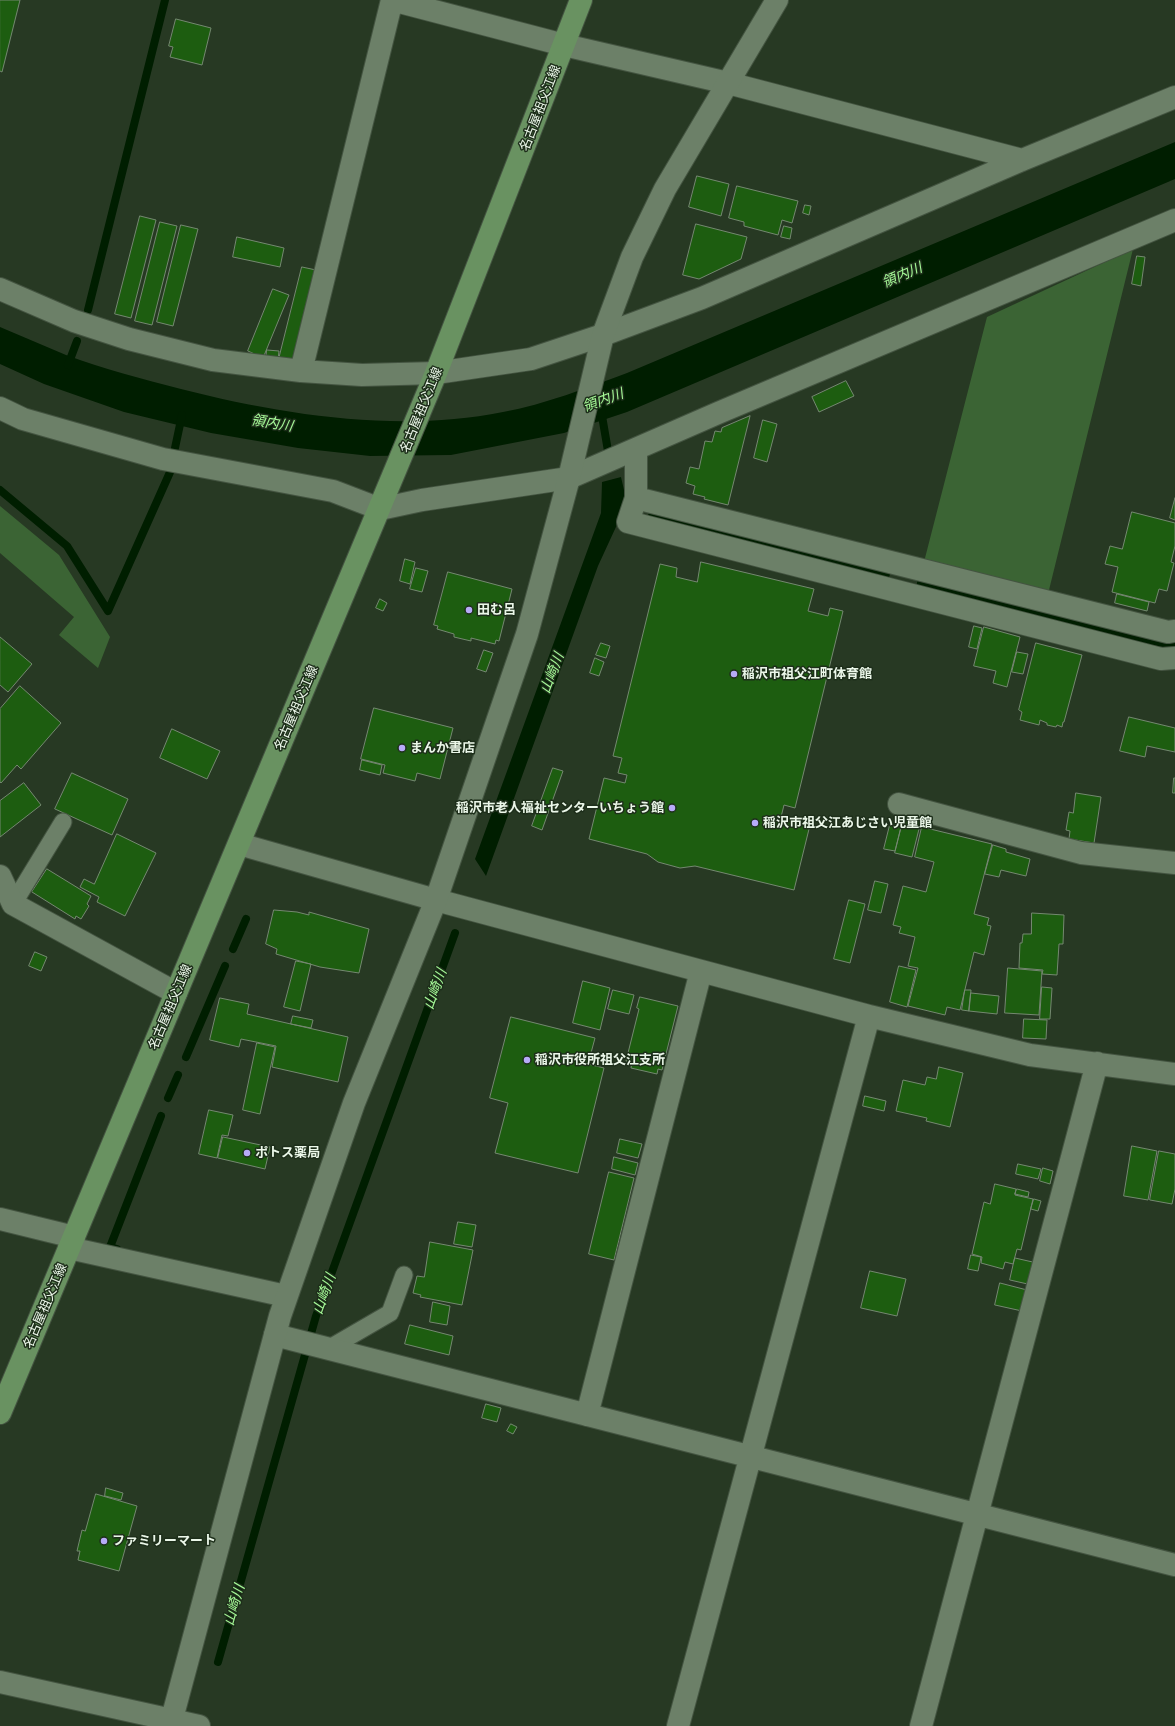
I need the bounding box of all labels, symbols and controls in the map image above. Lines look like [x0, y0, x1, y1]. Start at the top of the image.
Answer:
street label: 名古屋祖父江線 [516, 63, 564, 153]
water label: 領内川 [879, 259, 925, 291]
street label: 名古屋祖父江線 [397, 365, 445, 455]
water label: 領内川 [580, 385, 626, 415]
water label: 領内川 [250, 411, 294, 435]
place label: 田む呂 [477, 602, 516, 618]
marker: 田む呂 [464, 605, 474, 615]
water label: 山崎川 [537, 650, 567, 696]
street label: 名古屋祖父江線 [271, 663, 321, 753]
place label: 稲沢市祖父江町体育館 [742, 666, 872, 682]
marker: 稲沢市祖父江町体育館 [729, 669, 739, 679]
place label: まんか書店 [410, 740, 475, 756]
marker: まんか書店 [397, 743, 407, 753]
place label: 稲沢市老人福祉センターいちょう館 [456, 800, 664, 816]
marker: 稲沢市老人福祉センターいちょう館 [667, 803, 677, 813]
place label: 稲沢市祖父江あじさい児童館 [763, 815, 932, 831]
marker: 稲沢市祖父江あじさい児童館 [750, 818, 760, 828]
street label: 名古屋祖父江線 [145, 962, 195, 1052]
water label: 山崎川 [420, 966, 450, 1012]
place label: 稲沢市役所祖父江支所 [535, 1052, 665, 1068]
marker: 稲沢市役所祖父江支所 [522, 1055, 532, 1065]
place label: ポトス薬局 [255, 1145, 320, 1161]
marker: ポトス薬局 [242, 1148, 252, 1158]
street label: 名古屋祖父江線 [20, 1261, 70, 1351]
water label: 山崎川 [309, 1271, 339, 1317]
place label: ファミリーマート [112, 1533, 216, 1549]
marker: ファミリーマート [99, 1536, 109, 1546]
water label: 山崎川 [220, 1582, 248, 1628]

